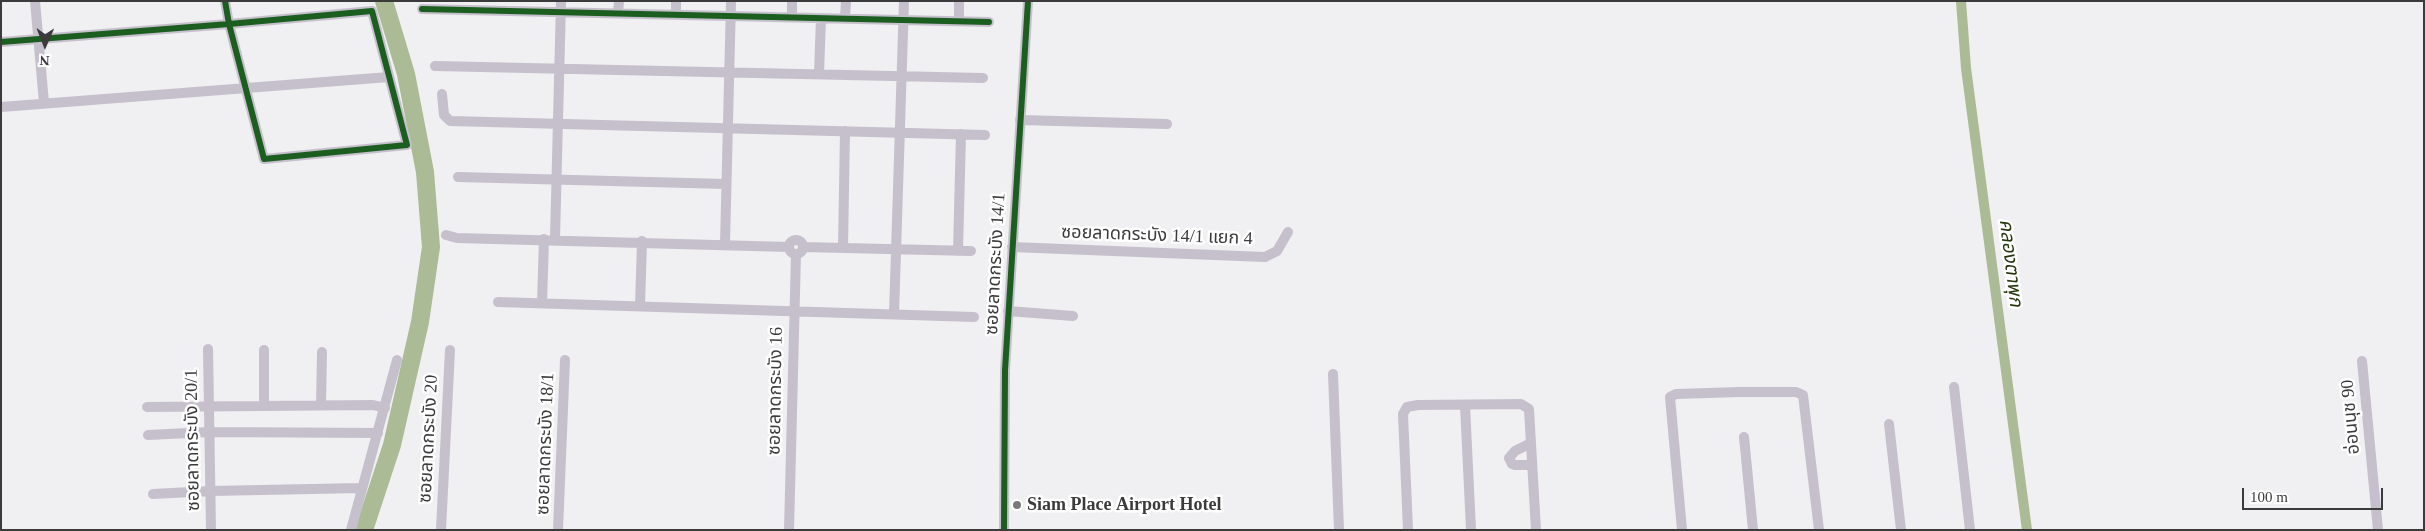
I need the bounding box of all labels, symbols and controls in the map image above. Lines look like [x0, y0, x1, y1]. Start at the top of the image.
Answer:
north arrow [20, 20, 70, 70]
text: N [40, 53, 50, 68]
street label: ซอยลาดกระบัง 14/1 [981, 192, 1011, 336]
water label: คลองตาพุก [1993, 218, 2027, 308]
street label: ซอยลาดกระบัง 14/1 แยก 4 [1061, 222, 1253, 250]
street label: ซอยลาดกระบัง 16 [764, 327, 788, 455]
street label: ซอยลาดกระบัง 20/1 [181, 369, 205, 511]
street label: ซอยลาดกระบัง 18/1 [533, 372, 559, 516]
street label: ซอยลาดกระบัง 20 [415, 374, 443, 504]
street label: อ่อนนุช 90 [2337, 379, 2365, 455]
scale bar [2245, 478, 2386, 510]
text: 100 m [2250, 489, 2288, 505]
place label: Siam Place Airport Hotel [1027, 494, 1221, 516]
marker: Siam Place Airport Hotel [1011, 499, 1023, 511]

